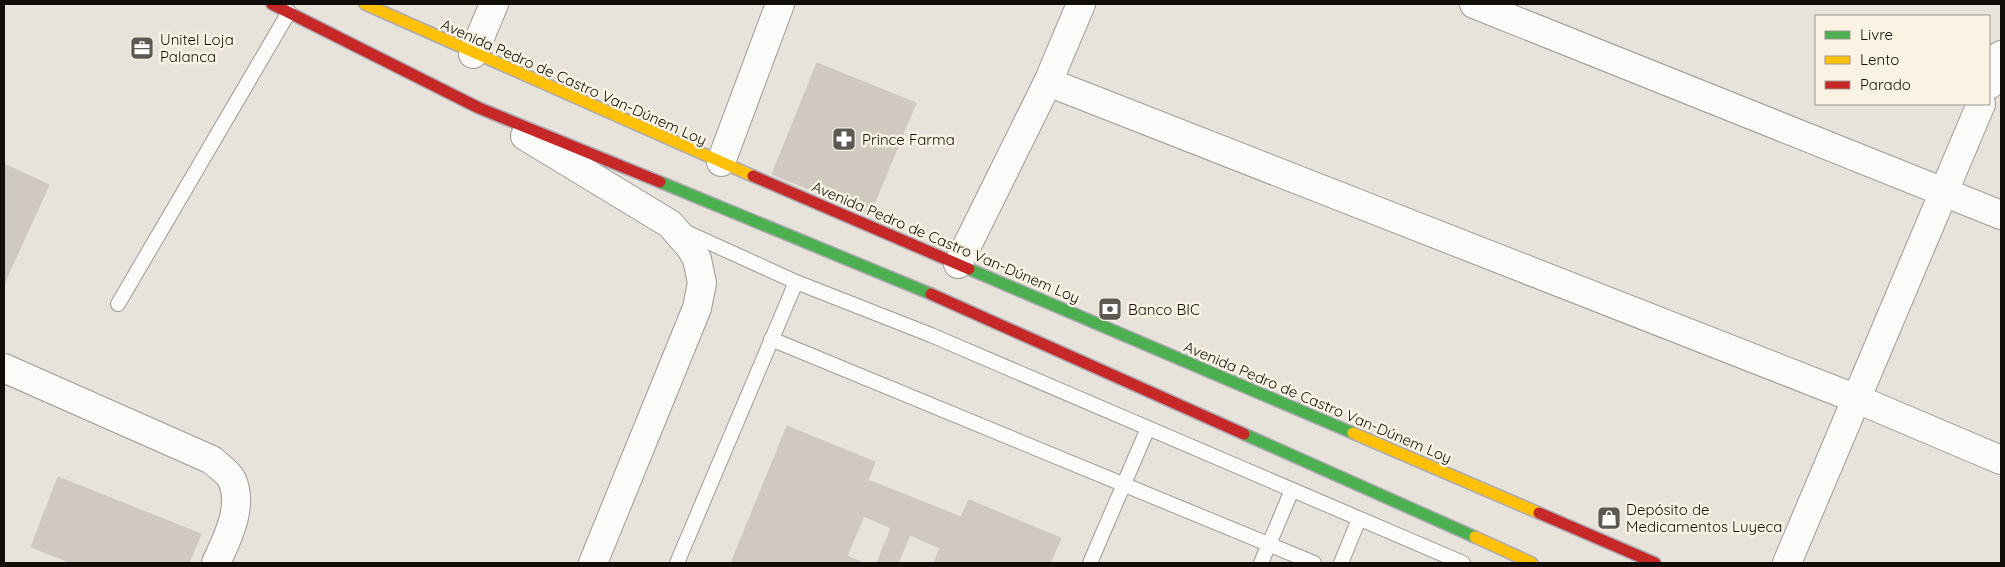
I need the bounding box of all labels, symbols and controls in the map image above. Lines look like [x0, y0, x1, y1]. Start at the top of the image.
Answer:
street label: Avenida Pedro de Castro Van-Dúnem Loy [438, 15, 710, 149]
legend [1815, 15, 1990, 105]
text: Livre [1860, 25, 1893, 44]
place label: Unitel Loja Palanca [160, 30, 234, 66]
office icon: Unitel Loja Palanca [129, 35, 155, 61]
text: Lento [1860, 50, 1899, 69]
text: Parado [1860, 75, 1911, 94]
pharmacy icon: Prince Farma [831, 126, 857, 152]
place label: Prince Farma [862, 130, 955, 149]
street label: Avenida Pedro de Castro Van-Dúnem Loy [809, 177, 1083, 307]
bank icon: Banco BIC [1097, 296, 1123, 322]
place label: Banco BIC [1128, 300, 1200, 319]
street label: Avenida Pedro de Castro Van-Dúnem Loy [1181, 337, 1455, 467]
place label: Depósito de Medicamentos Luyeca [1626, 500, 1782, 536]
shop icon: Depósito de Medicamentos Luyeca [1596, 505, 1622, 531]

